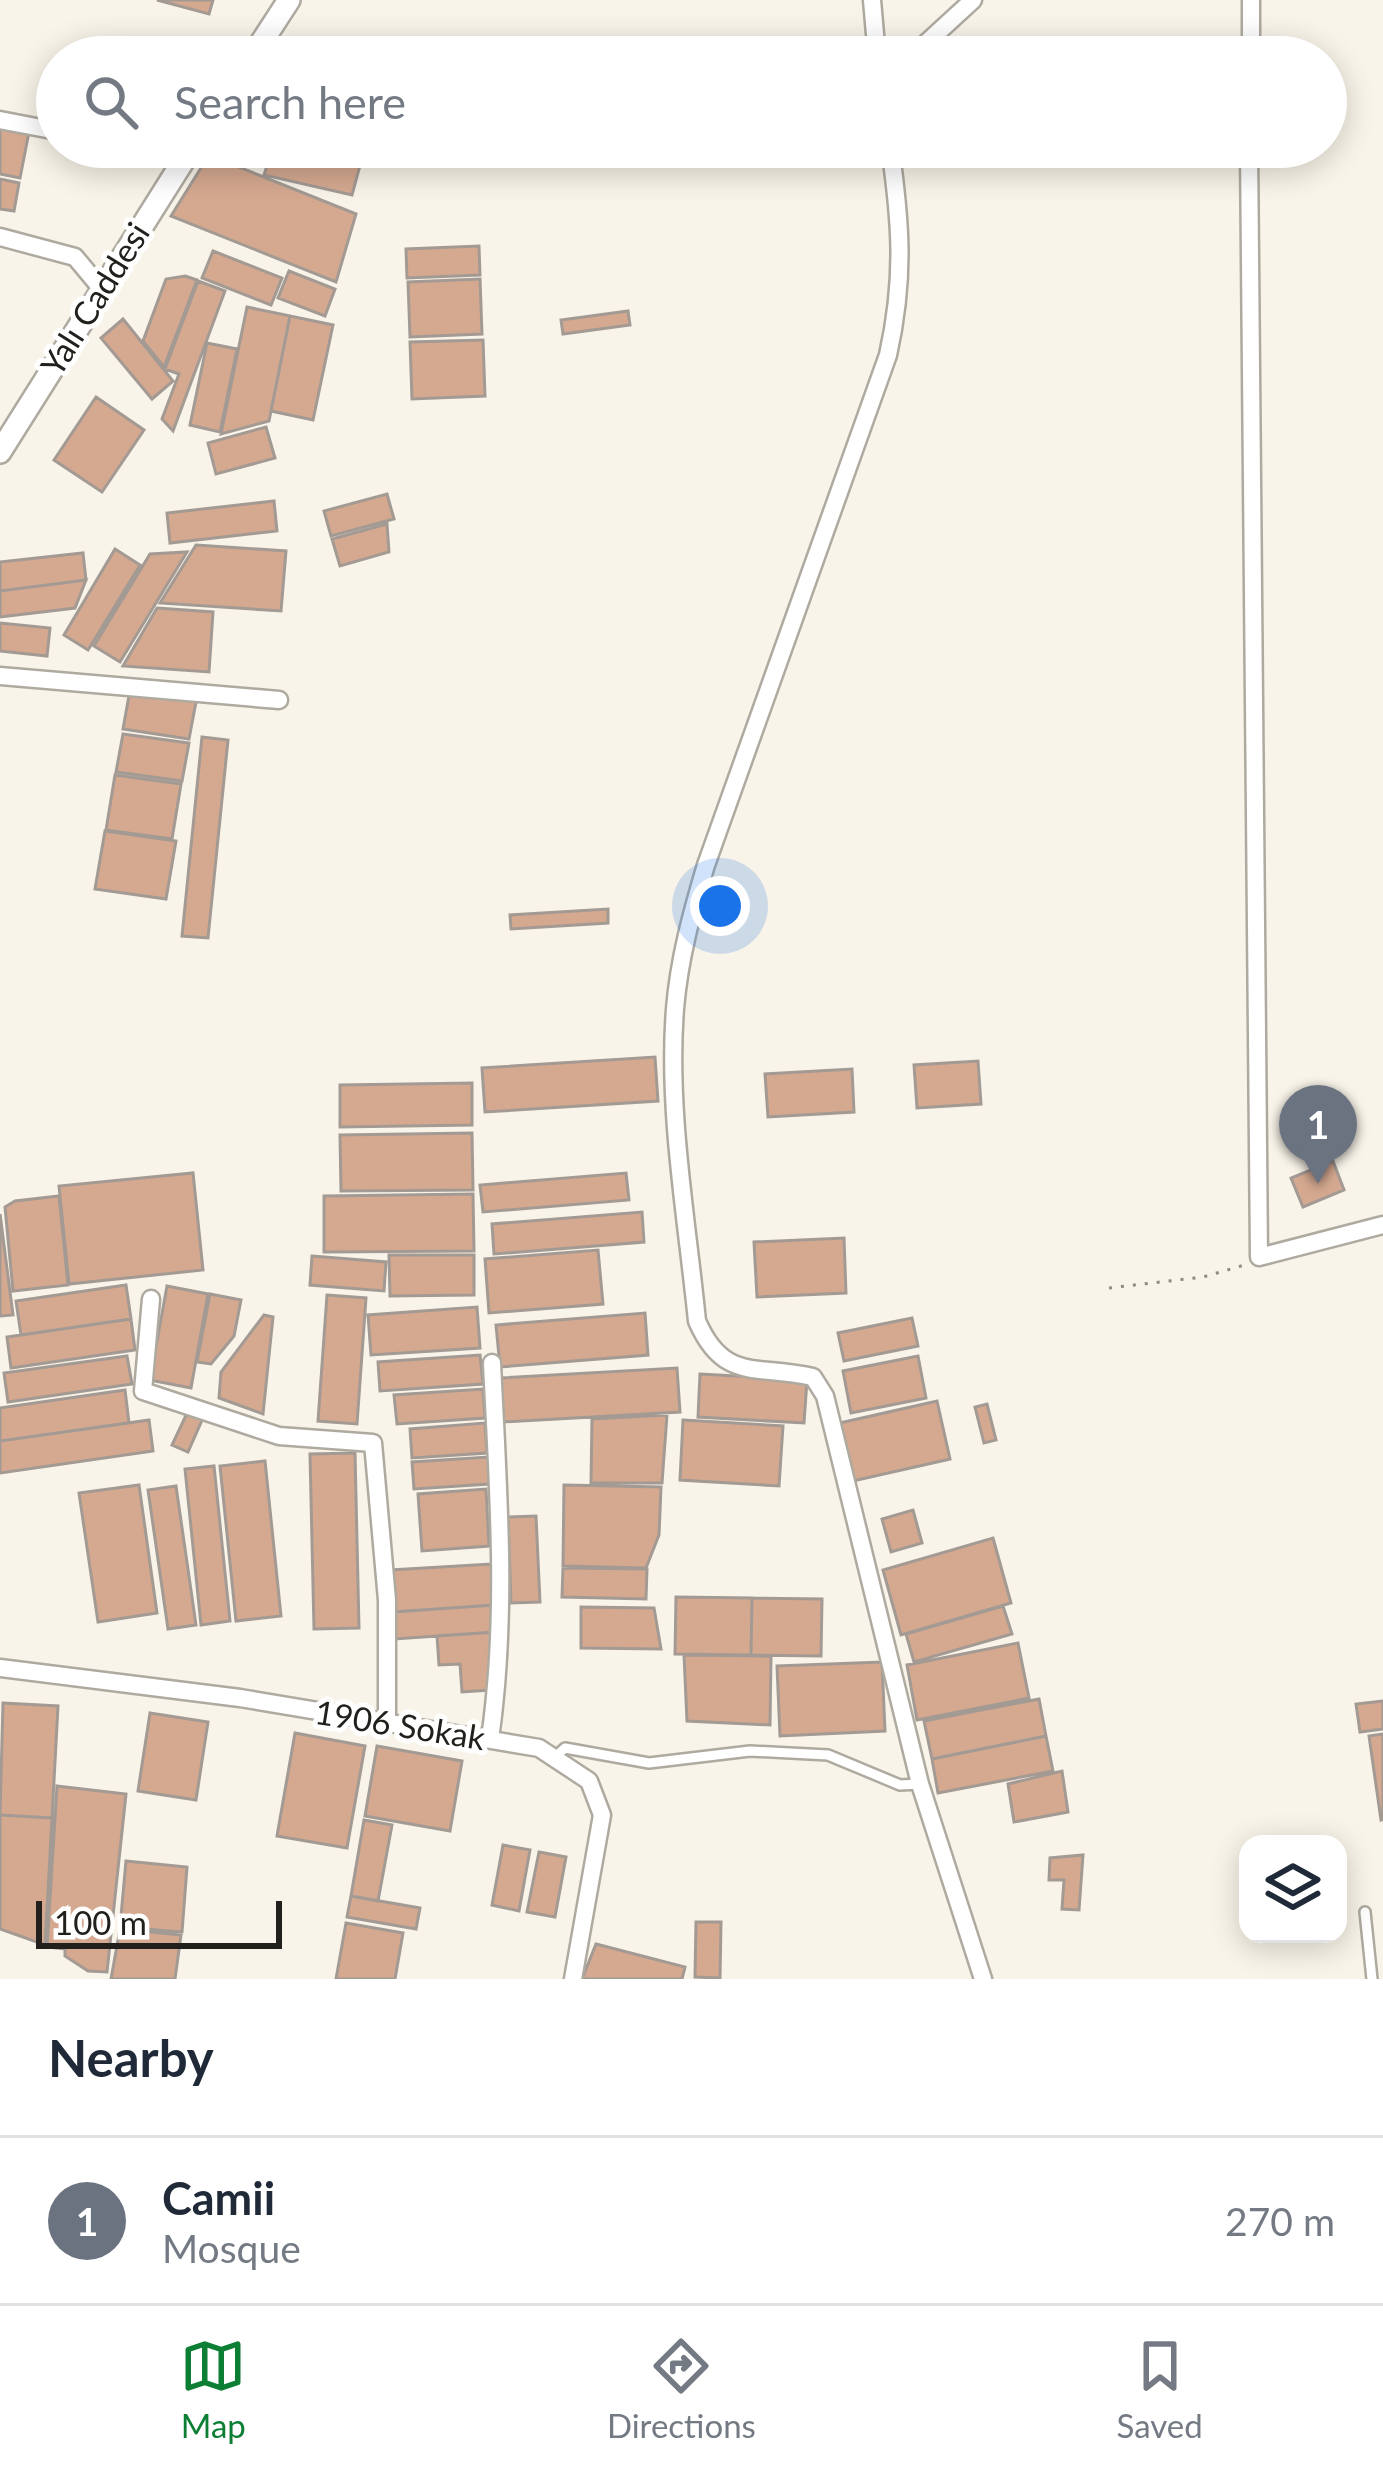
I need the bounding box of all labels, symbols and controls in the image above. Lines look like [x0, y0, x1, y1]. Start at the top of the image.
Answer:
search box [36, 36, 1347, 168]
icon: search [78, 69, 144, 135]
text: Search here [174, 75, 406, 129]
street label: Yalı Caddesi [31, 215, 157, 382]
your location [690, 876, 750, 936]
pin: 1 [1279, 1085, 1357, 1184]
street label: 1906 Sokak [312, 1691, 488, 1757]
map controls [1239, 1835, 1347, 1943]
button: layers [1239, 1835, 1347, 1943]
scale bar [36, 1895, 282, 1948]
text: 100 m [54, 1902, 147, 1942]
text: Nearby [48, 2027, 214, 2088]
text: Camii [162, 2171, 275, 2225]
text: 1 [76, 2198, 98, 2244]
text: 270 m [1225, 2198, 1335, 2244]
text: Mosque [162, 2225, 301, 2271]
tab: Map [180, 2333, 246, 2445]
tab: Directions [607, 2333, 756, 2445]
tab: Saved [1116, 2333, 1203, 2445]

